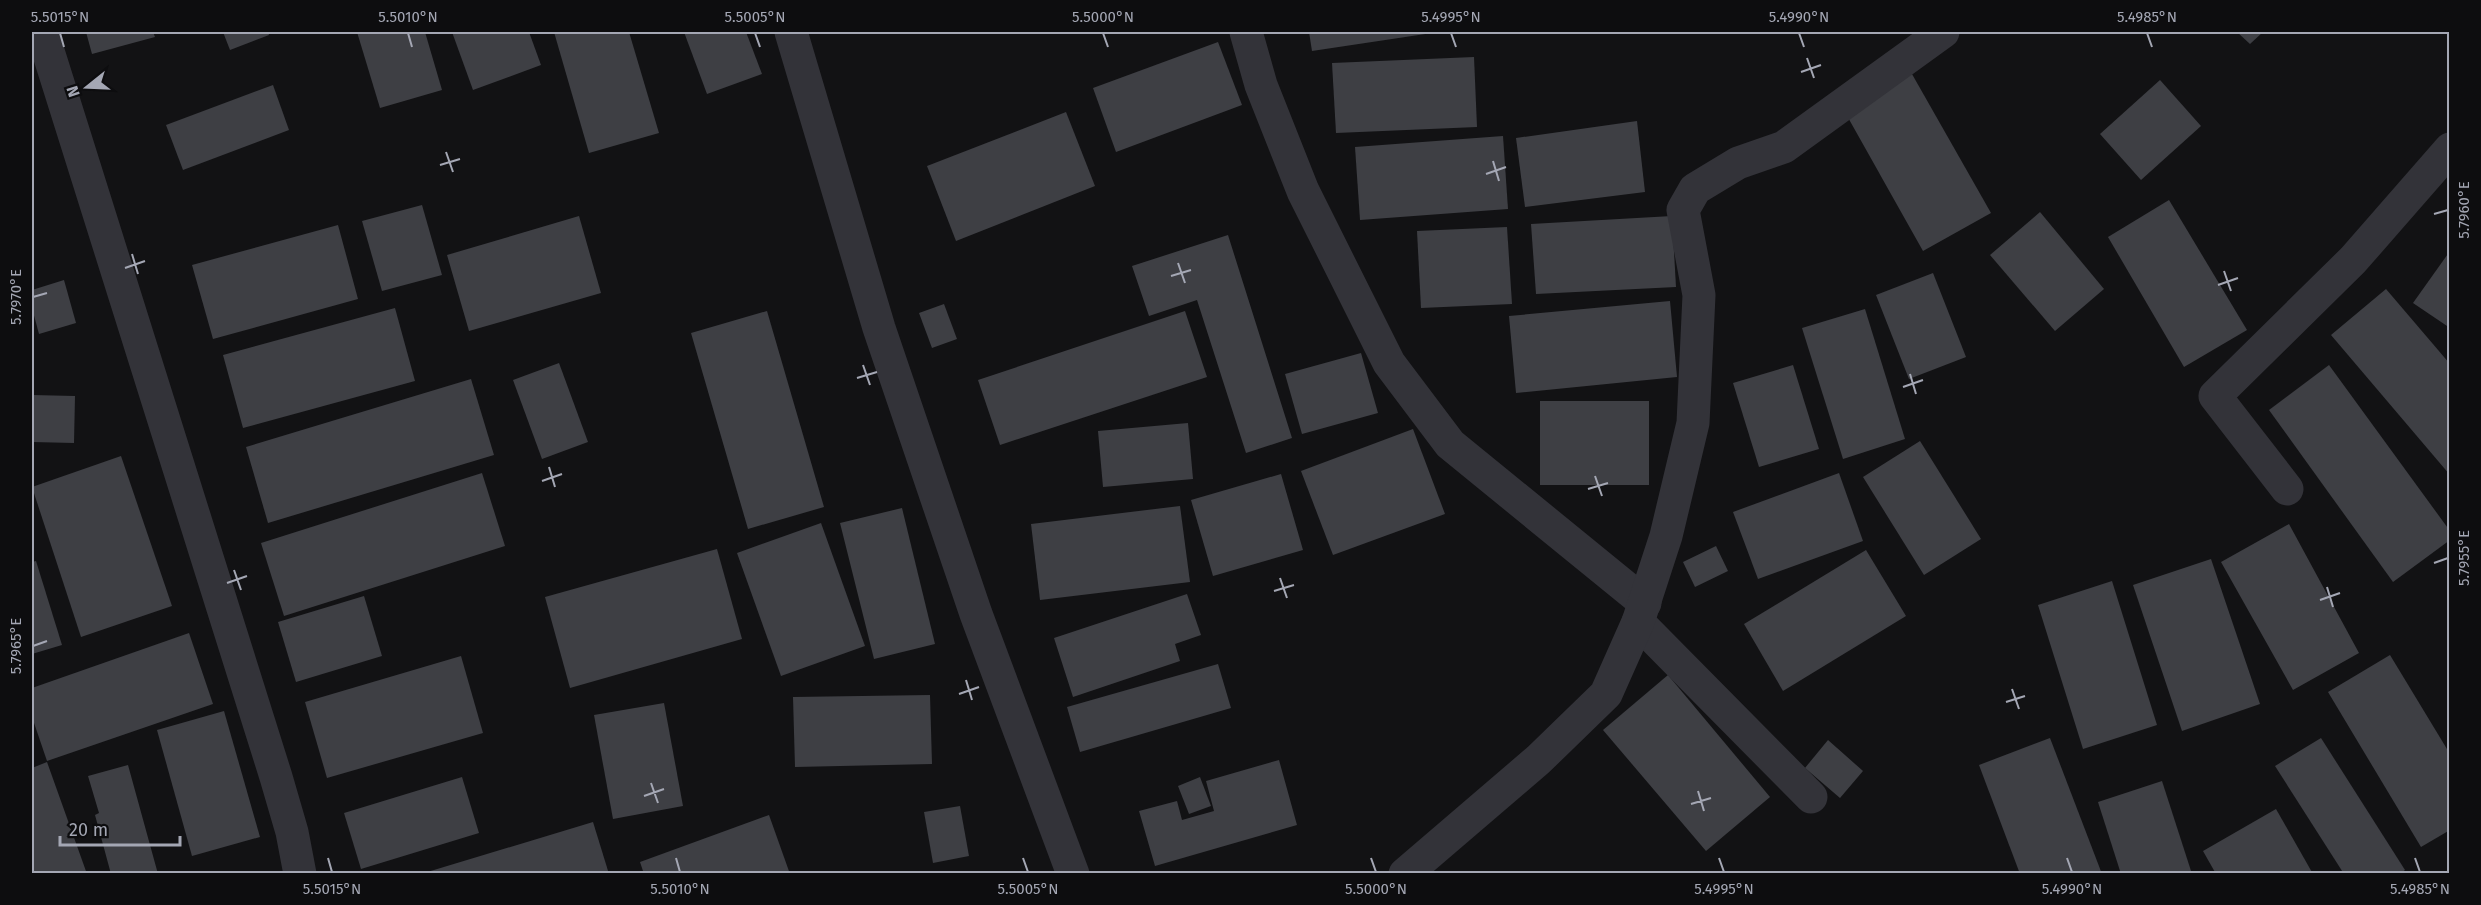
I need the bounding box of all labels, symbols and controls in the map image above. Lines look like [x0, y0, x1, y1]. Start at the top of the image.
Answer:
text: 5.5015°N [31, 8, 89, 26]
text: 5.5010°N [378, 8, 438, 26]
text: 5.5005°N [725, 8, 785, 26]
text: 5.5000°N [1072, 8, 1134, 26]
text: 5.4995°N [1421, 8, 1481, 26]
text: 5.4990°N [1769, 8, 1829, 26]
text: 5.4985°N [2117, 8, 2177, 26]
north arrow [57, 57, 117, 117]
text: N [63, 84, 84, 99]
text: 5.7960°E [2455, 181, 2473, 239]
text: 5.7970°E [7, 269, 25, 325]
text: 5.7955°E [2455, 530, 2473, 586]
text: 5.7965°E [7, 618, 25, 674]
scale bar [60, 809, 180, 847]
text: 20 m [69, 819, 108, 841]
text: 5.5015°N [303, 880, 361, 898]
text: 5.5010°N [650, 880, 710, 898]
text: 5.5005°N [998, 880, 1058, 898]
text: 5.5000°N [1345, 880, 1407, 898]
text: 5.4995°N [1694, 880, 1754, 898]
text: 5.4990°N [2042, 880, 2102, 898]
text: 5.4985°N [2390, 880, 2450, 898]

